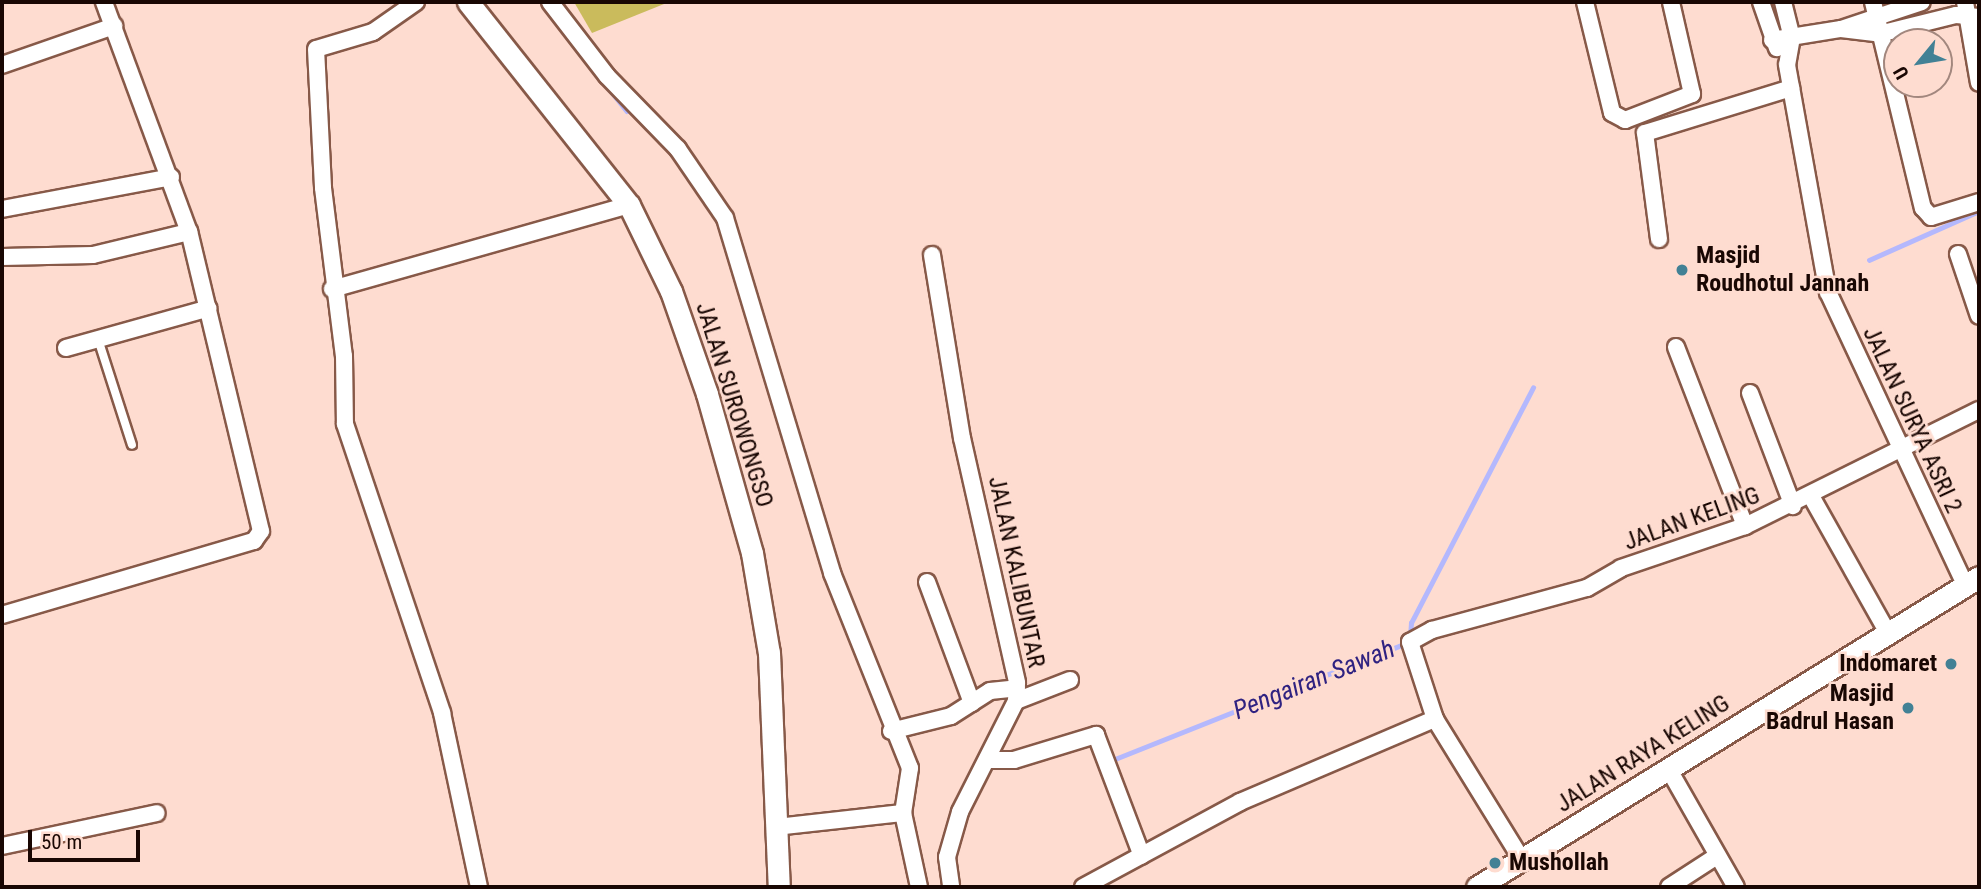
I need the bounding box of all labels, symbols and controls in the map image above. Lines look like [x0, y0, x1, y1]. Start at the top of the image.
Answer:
north arrow [1883, 28, 1953, 98]
text: U [1888, 62, 1914, 83]
place label: Masjid Roudhotul Jannah [1696, 242, 1869, 298]
marker: Masjid Roudhotul Jannah [1674, 262, 1690, 278]
street label: JALAN SUROWONGSO [689, 299, 779, 511]
street label: JALAN SURYA ASRI 2 [1856, 322, 1968, 518]
street label: JALAN KALIBUNTAR [982, 474, 1050, 670]
street label: JALAN KELING [1620, 481, 1764, 557]
water label: Pengairan Sawah [1229, 633, 1399, 727]
place label: Indomaret [1839, 650, 1937, 678]
marker: Indomaret [1943, 656, 1959, 672]
place label: Masjid Badrul Hasan [1766, 680, 1894, 736]
street label: JALAN RAYA KELING [1551, 689, 1735, 819]
marker: Masjid Badrul Hasan [1900, 700, 1916, 716]
scale bar [32, 816, 144, 860]
text: 50 m [41, 830, 82, 854]
place label: Mushollah [1509, 849, 1609, 877]
marker: Mushollah [1487, 855, 1503, 871]

